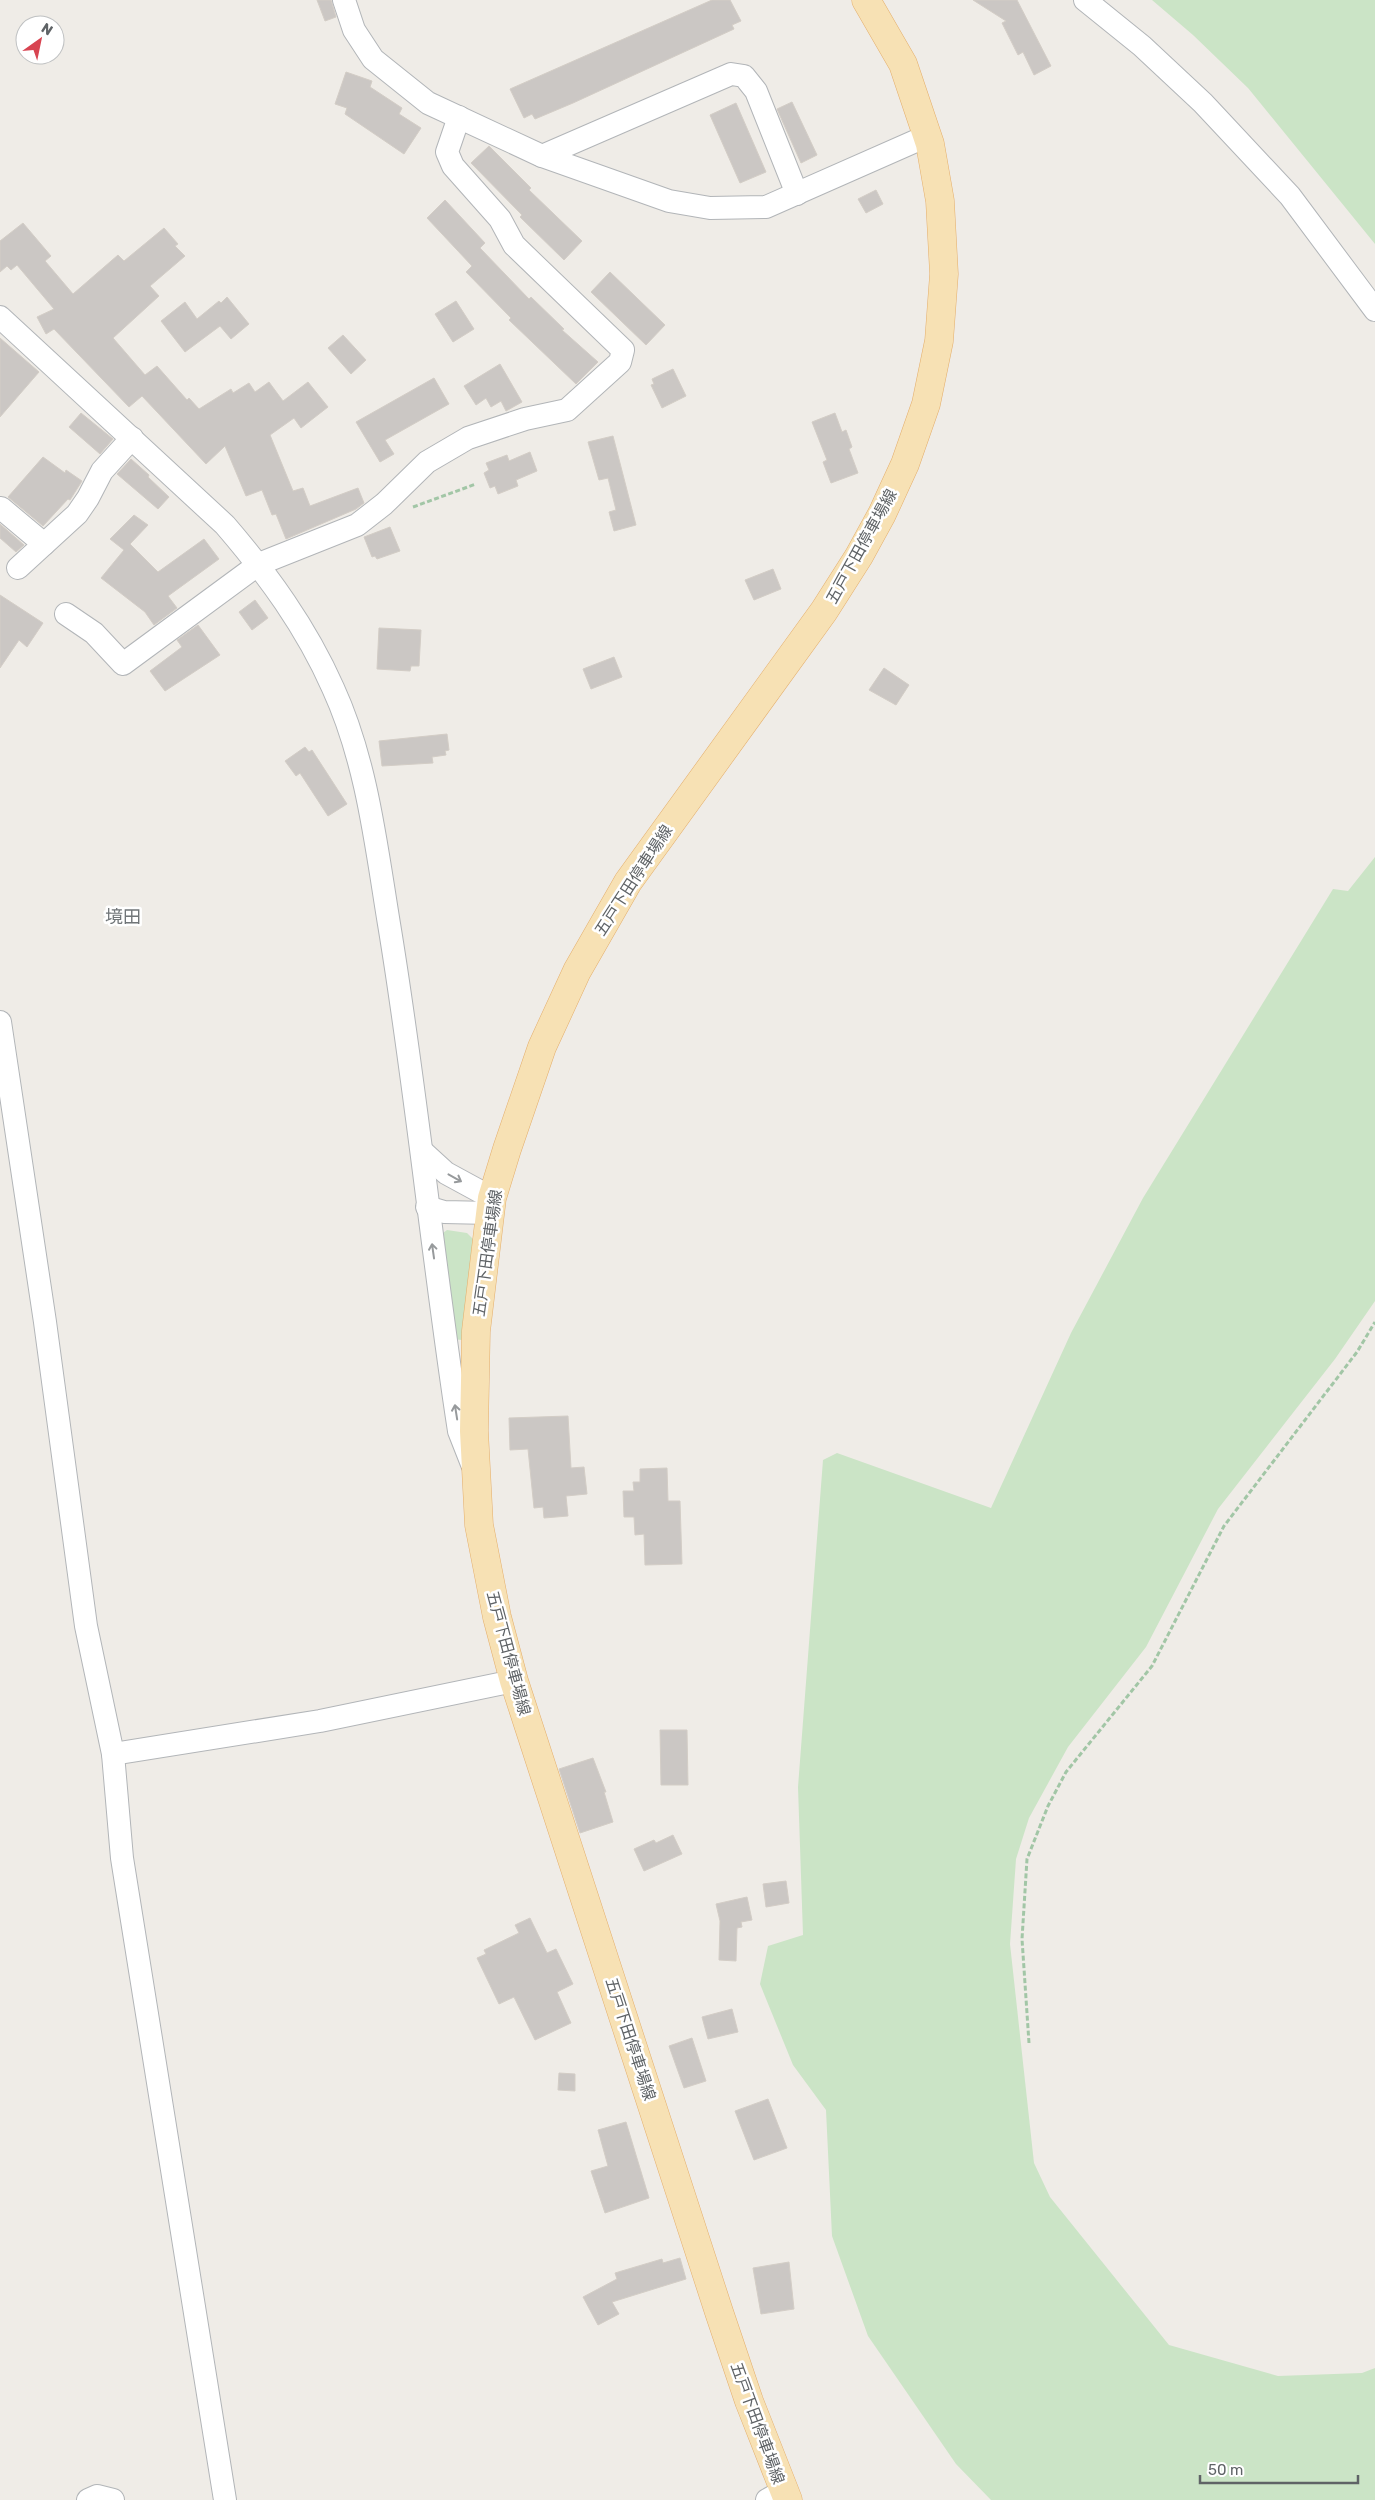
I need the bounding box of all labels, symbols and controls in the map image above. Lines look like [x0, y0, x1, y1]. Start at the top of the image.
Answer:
north arrow [15, 15, 65, 65]
text: N [38, 20, 56, 39]
street label: 五戸下田停車場線 [822, 486, 901, 607]
street label: 五戸下田停車場線 [591, 821, 676, 939]
district label: 境田 [105, 906, 141, 928]
one-way arrow [448, 1173, 462, 1183]
street label: 五戸下田停車場線 [469, 1188, 506, 1318]
one-way arrow [428, 1243, 438, 1259]
one-way arrow [450, 1404, 460, 1420]
street label: 五戸下田停車場線 [483, 1589, 534, 1717]
street label: 五戸下田停車場線 [602, 1975, 659, 2103]
street label: 五戸下田停車場線 [727, 2360, 788, 2487]
scale bar [1200, 2452, 1358, 2484]
text: 50 m [1208, 2461, 1243, 2479]

